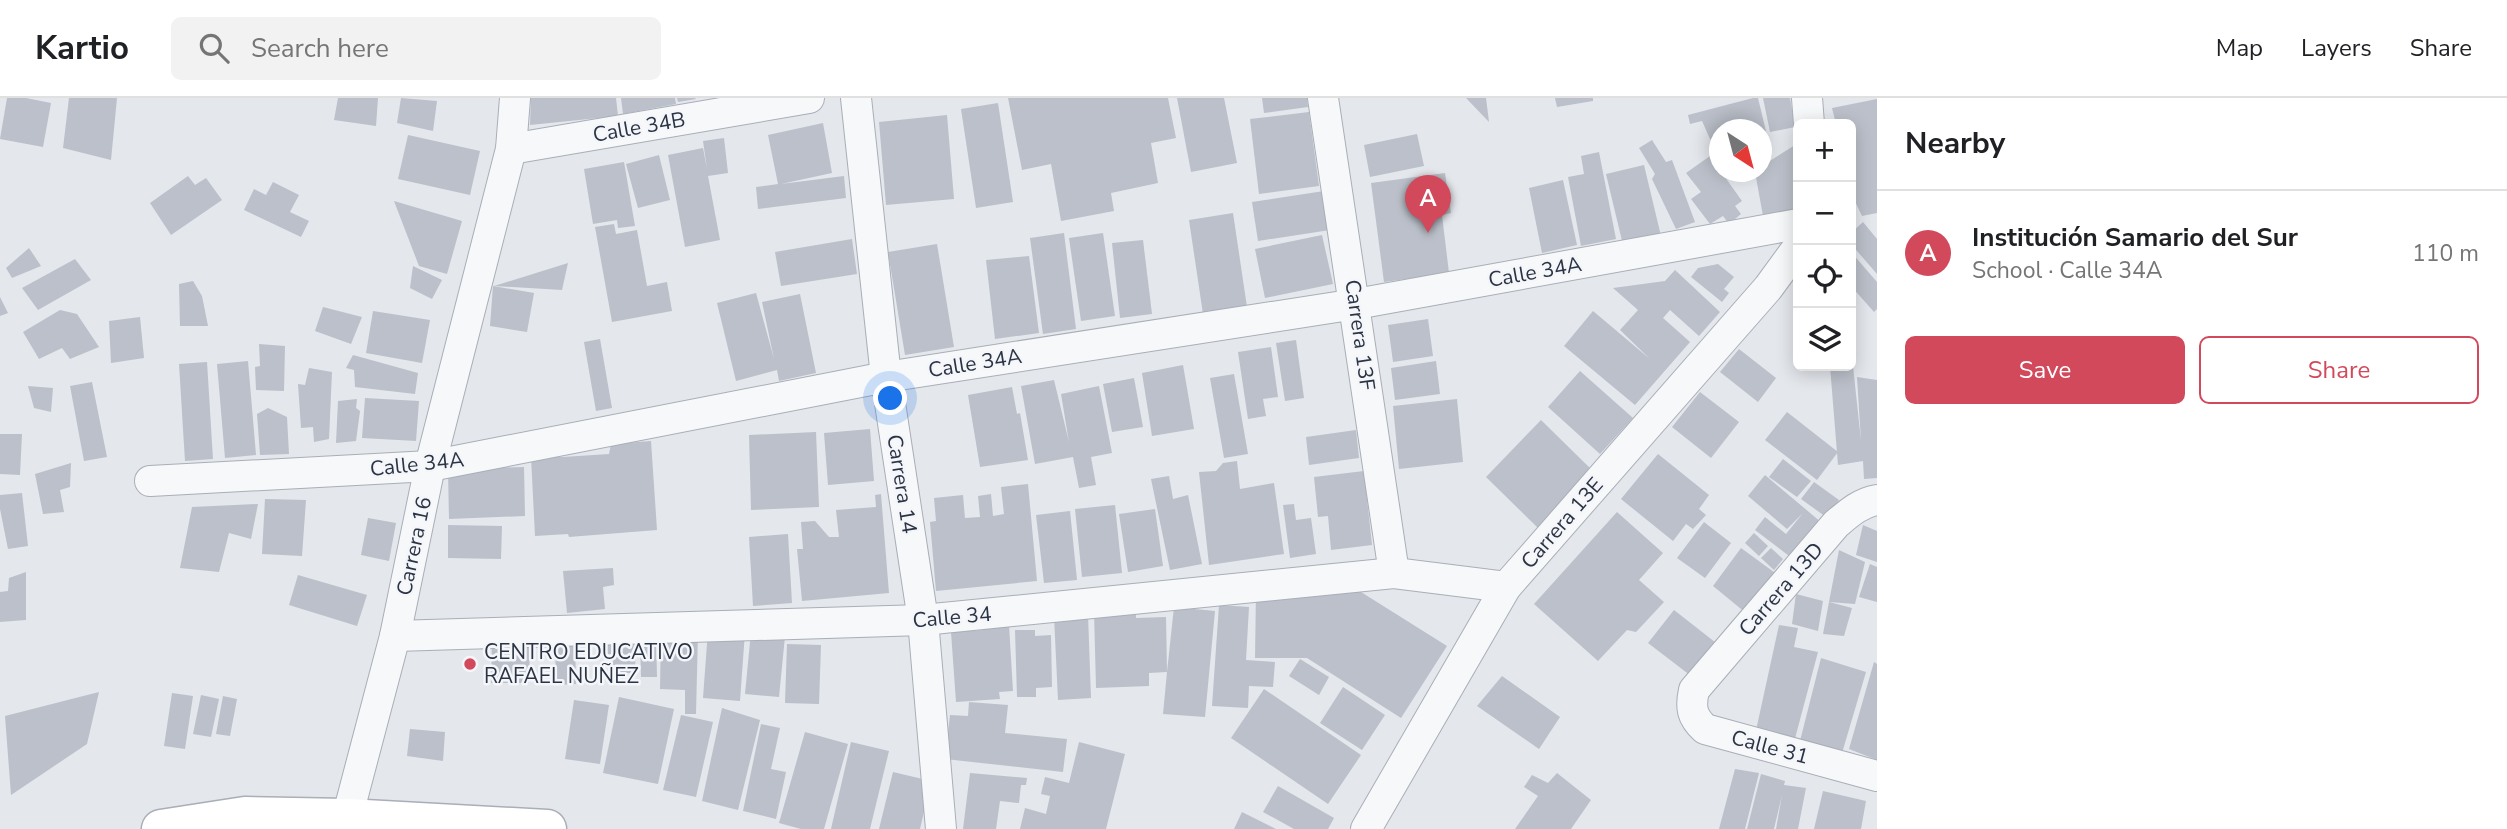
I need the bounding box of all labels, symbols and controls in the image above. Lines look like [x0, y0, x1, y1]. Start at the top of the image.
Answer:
search box [171, 17, 661, 80]
text: Kartio [35, 26, 129, 71]
icon: search [195, 29, 233, 67]
text: Search here [251, 31, 389, 66]
text: Map [2216, 32, 2263, 64]
text: Layers [2301, 32, 2372, 64]
text: Share [2410, 32, 2472, 64]
street label: Calle 34B [591, 105, 687, 149]
north arrow [1709, 119, 1772, 182]
map controls [1793, 119, 1856, 371]
button: + [1793, 119, 1856, 182]
text: Nearby [1905, 123, 2005, 164]
pin: A [1405, 175, 1451, 233]
button: − [1793, 182, 1856, 245]
text: Institución Samario del Sur [1972, 220, 2298, 255]
text: A [1919, 238, 1937, 269]
text: 110 m [2412, 238, 2479, 269]
button: locate [1793, 245, 1856, 308]
street label: Calle 34A [1486, 250, 1584, 294]
text: School · Calle 34A [1972, 255, 2163, 286]
street label: Carrera 13F [1338, 278, 1382, 392]
button: layers [1793, 308, 1856, 371]
button: Save [1905, 336, 2185, 404]
button: Share [2199, 336, 2479, 404]
street label: Calle 34A [926, 342, 1024, 384]
your location [873, 381, 907, 415]
street label: Carrera 14 [880, 432, 924, 536]
street label: Calle 34A [369, 445, 465, 483]
street label: Carrera 13E [1515, 471, 1609, 575]
street label: Carrera 16 [390, 494, 438, 598]
street label: Carrera 13D [1732, 536, 1830, 642]
street label: Calle 34 [911, 600, 993, 634]
place label: CENTRO EDUCATIVO RAFAEL NUÑEZ [484, 638, 693, 690]
marker: CENTRO EDUCATIVO RAFAEL NUÑEZ [462, 656, 478, 672]
street label: Calle 31 [1728, 723, 1812, 771]

